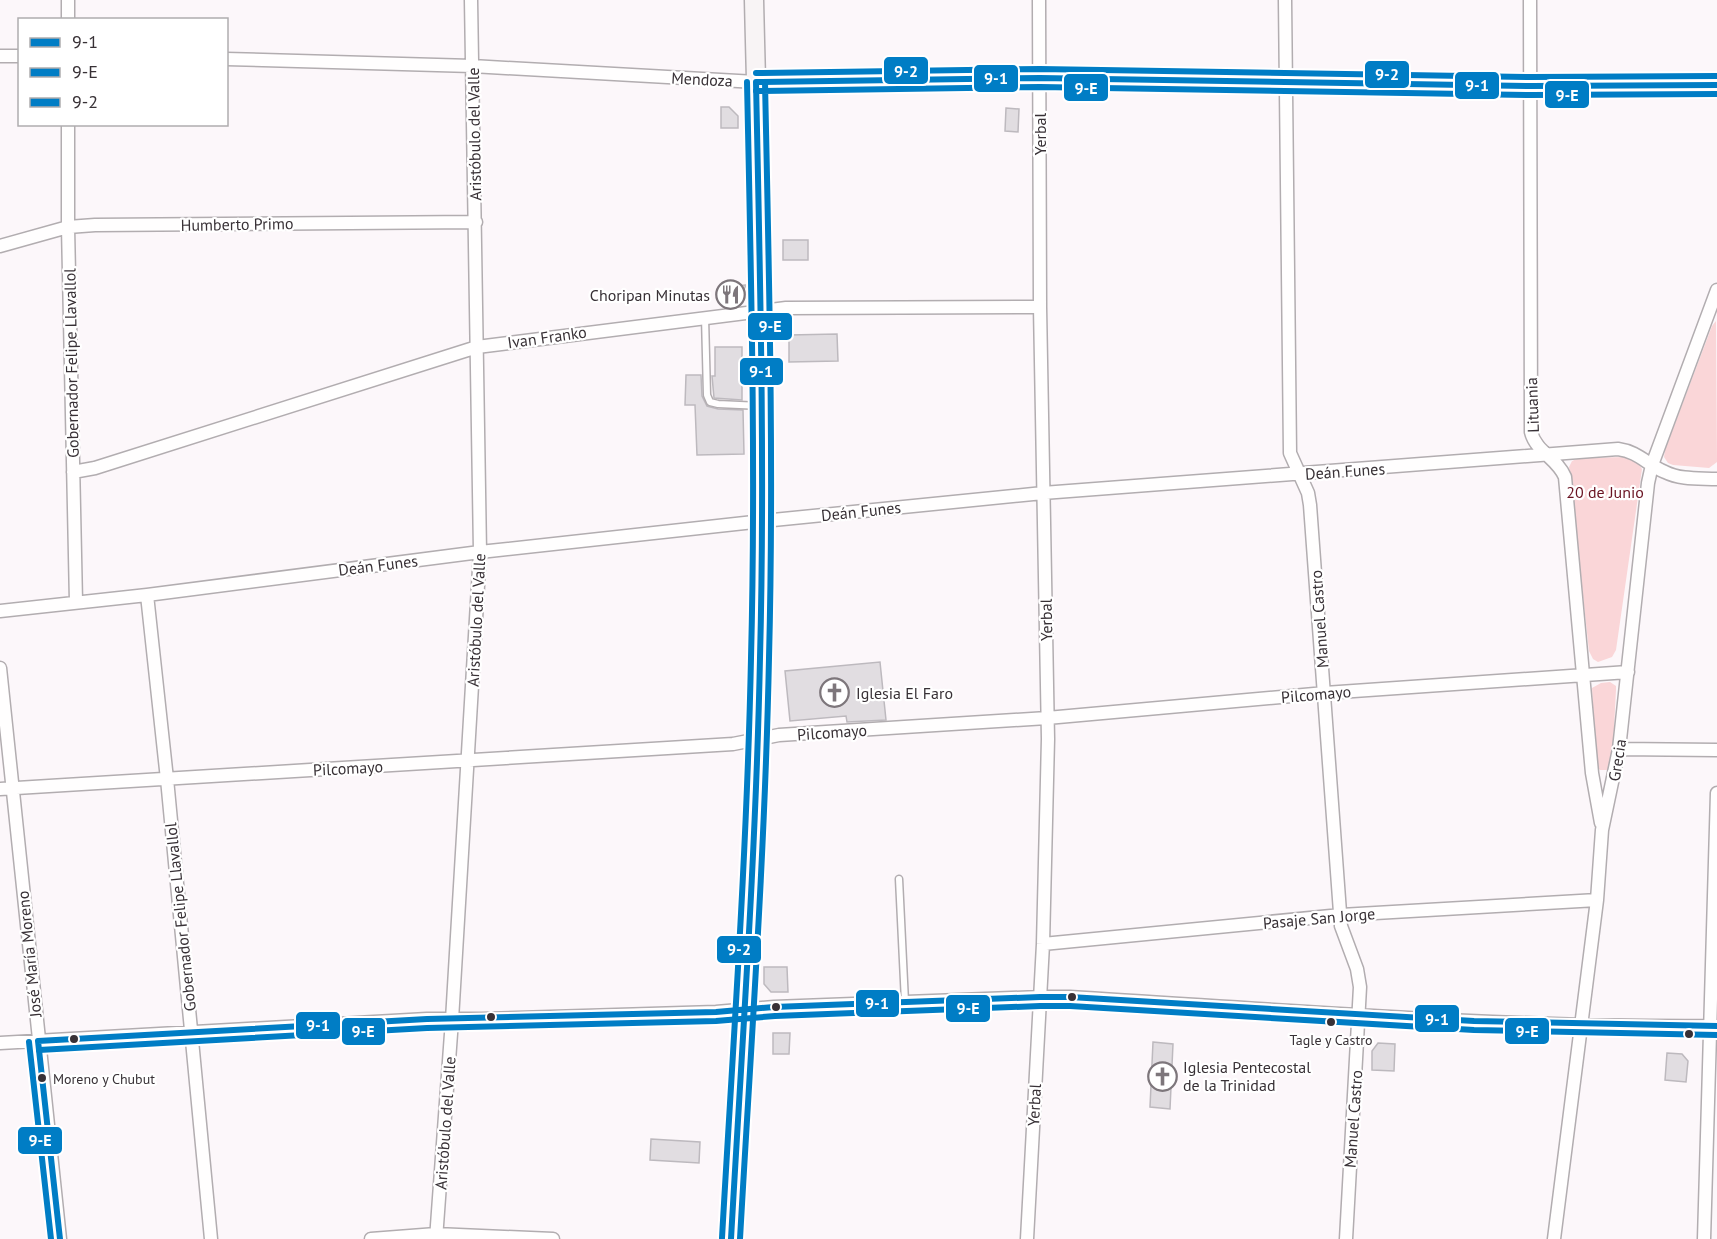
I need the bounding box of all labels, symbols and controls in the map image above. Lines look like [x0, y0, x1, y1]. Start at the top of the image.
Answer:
legend [18, 18, 228, 126]
text: 9-1 [72, 30, 98, 53]
line badge: 9-2 [883, 56, 929, 85]
text: 9-E [72, 60, 98, 83]
line badge: 9-2 [1364, 60, 1410, 89]
text: 9-2 [894, 61, 918, 81]
line badge: 9-1 [973, 64, 1019, 93]
text: 9-2 [1375, 64, 1399, 84]
street label: Aristóbulo del Valle [463, 67, 485, 201]
street label: Mendoza [671, 67, 733, 91]
text: 9-1 [984, 68, 1008, 88]
line badge: 9-1 [1454, 71, 1500, 100]
line badge: 9-E [1063, 73, 1109, 102]
text: 9-1 [1465, 75, 1489, 95]
text: 9-E [1074, 78, 1098, 98]
line badge: 9-E [1544, 80, 1590, 109]
text: 9-E [1555, 85, 1579, 105]
text: 9-2 [72, 90, 98, 113]
street label: Yerbal [1030, 112, 1050, 155]
street label: Humberto Primo [180, 213, 294, 235]
street label: Gobernador Felipe Llavallol [59, 268, 83, 458]
restaurant icon: Choripan Minutas [715, 279, 747, 311]
place label: Choripan Minutas [590, 285, 710, 305]
line badge: 9-E [747, 312, 793, 341]
text: 9-E [758, 316, 782, 336]
street label: Ivan Franko [506, 322, 588, 352]
line badge: 9-1 [739, 357, 784, 386]
text: 9-1 [749, 361, 773, 381]
street label: Lituania [1521, 377, 1543, 433]
street label: Deán Funes [1304, 458, 1386, 484]
park label: 20 de Junio [1566, 482, 1644, 502]
street label: Deán Funes [820, 497, 902, 525]
street label: Deán Funes [337, 550, 419, 580]
street label: Aristóbulo del Valle [463, 553, 489, 687]
street label: Manuel Castro [1306, 569, 1332, 669]
street label: Yerbal [1036, 598, 1056, 641]
church icon: Iglesia El Faro [819, 677, 851, 709]
street label: Pilcomayo [1280, 681, 1352, 707]
place label: Iglesia El Faro [856, 683, 953, 703]
street label: Pilcomayo [796, 720, 868, 744]
street label: Grecia [1604, 737, 1630, 783]
street label: Pilcomayo [312, 756, 384, 780]
street label: Gobernador Felipe Llavallol [160, 821, 200, 1012]
street label: José María Moreno [12, 890, 46, 1019]
street label: Pasaje San Jorge [1262, 903, 1376, 933]
line badge: 9-2 [716, 935, 762, 964]
text: 9-2 [727, 939, 751, 959]
line badge: 9-1 [855, 989, 900, 1018]
unlabelled marker [1066, 991, 1078, 1003]
text: 9-1 [865, 993, 889, 1013]
line badge: 9-E [945, 994, 991, 1023]
text: 9-E [956, 998, 980, 1018]
unlabelled marker [770, 1001, 782, 1013]
line badge: 9-1 [1414, 1004, 1460, 1033]
text: 9-1 [1425, 1009, 1449, 1029]
line badge: 9-1 [295, 1011, 341, 1040]
unlabelled marker [485, 1011, 497, 1023]
text: 9-1 [306, 1015, 330, 1035]
marker: Tagle y Castro [1325, 1016, 1337, 1028]
line badge: 9-E [341, 1017, 386, 1046]
line badge: 9-E [1504, 1017, 1550, 1045]
text: 9-E [351, 1021, 375, 1041]
text: 9-E [1515, 1021, 1539, 1041]
unlabelled marker [1683, 1028, 1695, 1040]
place label: Tagle y Castro [1290, 1031, 1372, 1049]
unlabelled marker [68, 1033, 80, 1045]
street label: Aristóbulo del Valle [430, 1056, 460, 1190]
place label: Iglesia Pentecostal de la Trinidad [1183, 1057, 1311, 1095]
church icon: Iglesia Pentecostal de la Trinidad [1146, 1060, 1178, 1092]
street label: Manuel Castro [1340, 1069, 1366, 1169]
place label: Moreno y Chubut [53, 1070, 155, 1088]
marker: Moreno y Chubut [36, 1072, 48, 1084]
street label: Yerbal [1023, 1083, 1045, 1127]
line badge: 9-E [17, 1126, 63, 1155]
text: 9-E [28, 1130, 52, 1150]

